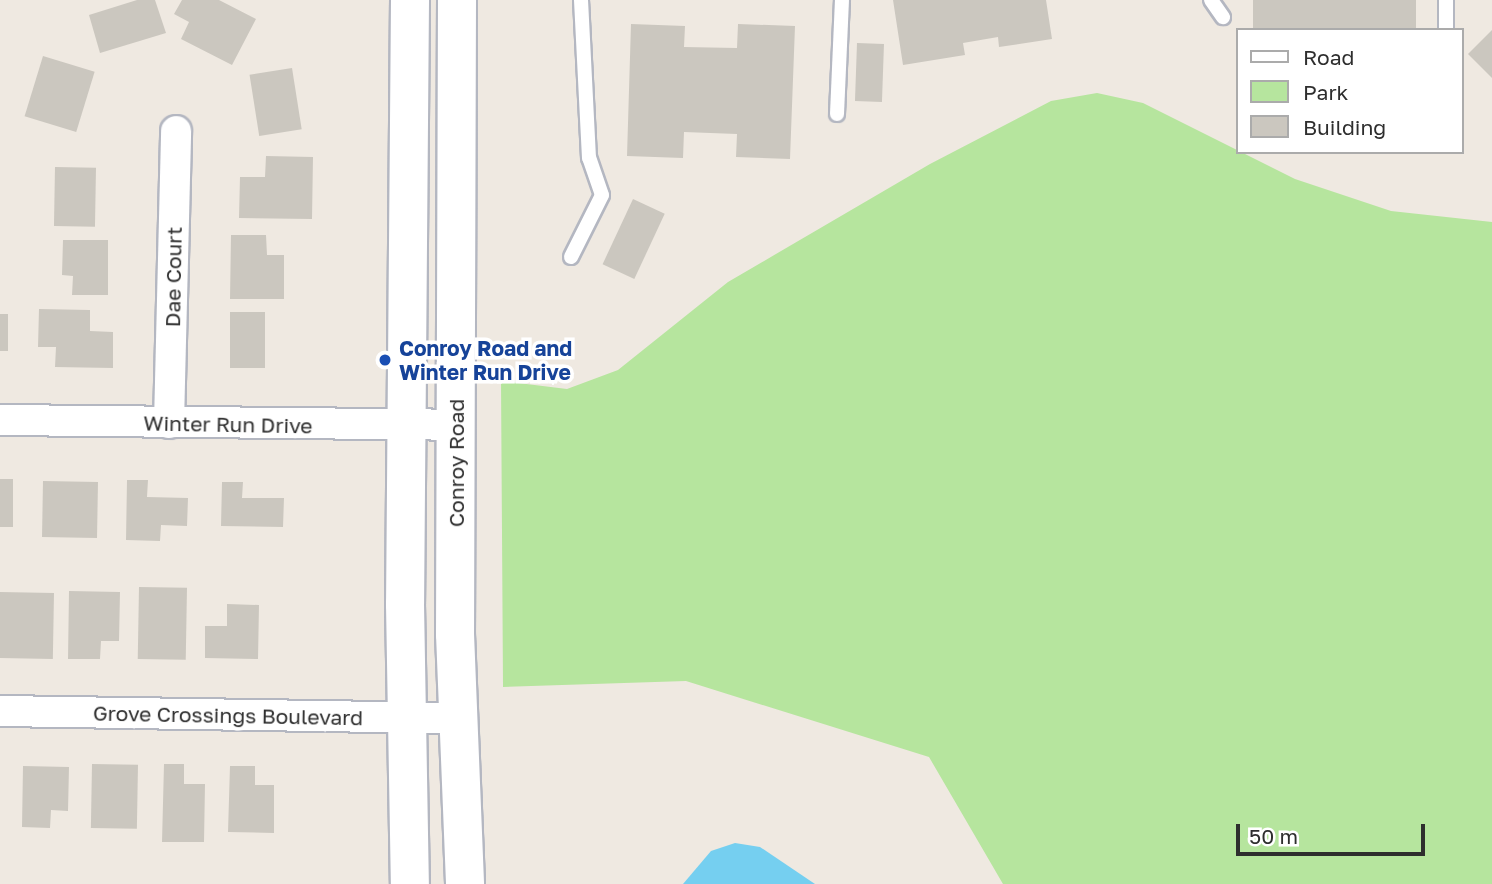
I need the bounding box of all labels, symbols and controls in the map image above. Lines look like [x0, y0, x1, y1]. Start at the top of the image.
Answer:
legend [1236, 28, 1464, 154]
text: Road [1303, 44, 1354, 70]
text: Park [1303, 79, 1348, 105]
text: Building [1303, 114, 1386, 140]
street label: Dae Court [160, 226, 186, 328]
place label: Conroy Road and Winter Run Drive [399, 335, 572, 385]
marker: Conroy Road and Winter Run Drive [377, 352, 393, 368]
street label: Conroy Road [443, 399, 469, 527]
street label: Winter Run Drive [143, 410, 313, 438]
street label: Grove Crossings Boulevard [93, 700, 363, 730]
scale bar [1240, 810, 1429, 854]
text: 50 m [1249, 823, 1298, 849]

